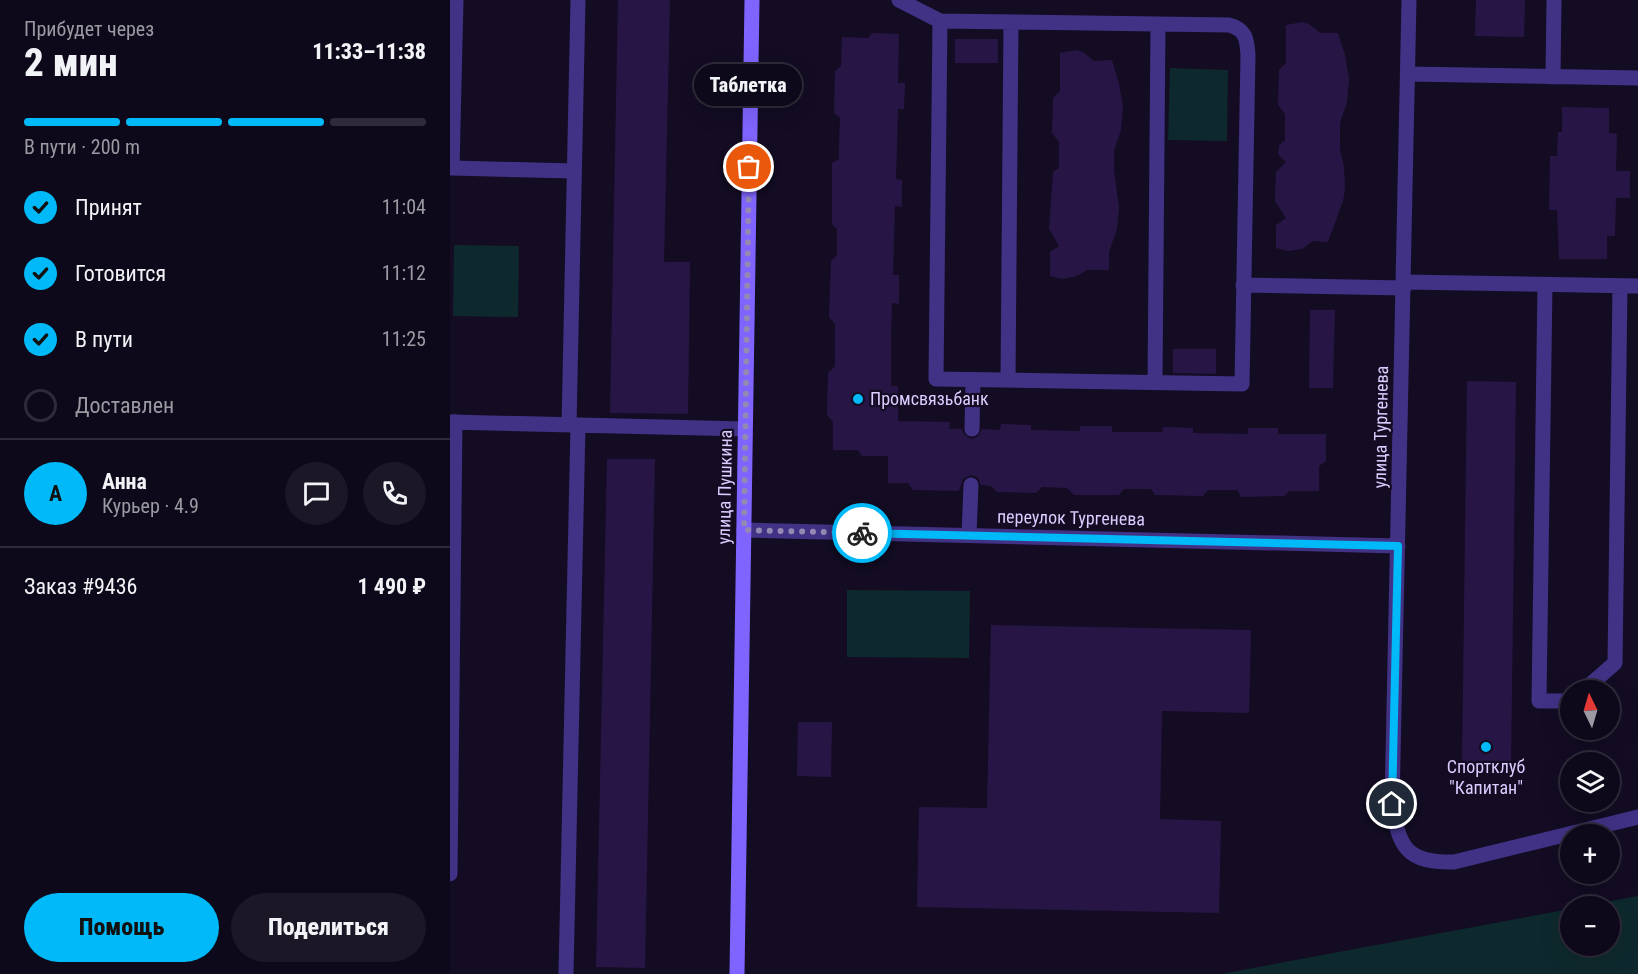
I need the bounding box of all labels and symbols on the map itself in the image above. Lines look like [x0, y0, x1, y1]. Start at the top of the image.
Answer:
callout: Таблетка [695, 65, 803, 107]
pin [723, 141, 774, 192]
street label: улица Тургенева [1369, 365, 1392, 489]
place label: Промсвязьбанк [870, 388, 989, 409]
marker: Промсвязьбанк [851, 392, 865, 406]
street label: улица Пушкина [713, 430, 736, 544]
courier [832, 503, 892, 563]
street label: переулок Тургенева [997, 506, 1145, 529]
north arrow [1560, 680, 1620, 740]
marker: Спортклуб "Капитан" [1479, 740, 1493, 754]
place label: Спортклуб "Капитан" [1447, 756, 1525, 798]
pin [1366, 778, 1417, 829]

